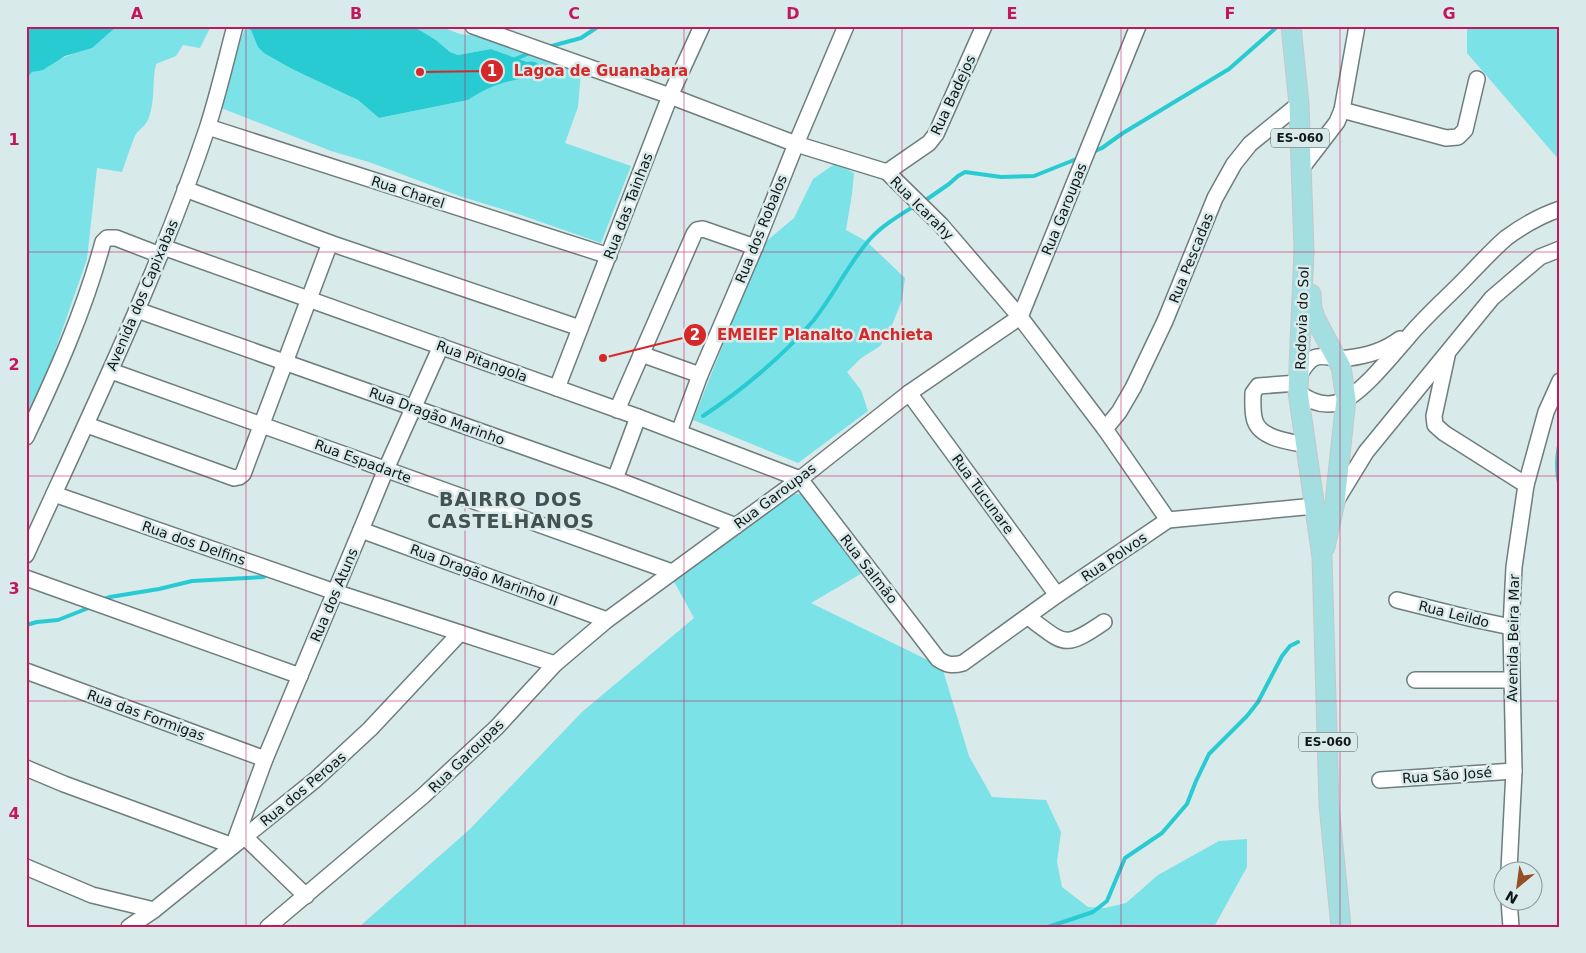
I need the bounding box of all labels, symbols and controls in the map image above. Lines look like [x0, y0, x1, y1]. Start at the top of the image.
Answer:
text: A [131, 4, 144, 23]
text: B [350, 4, 362, 23]
text: C [568, 4, 580, 23]
text: D [786, 4, 800, 23]
text: E [1007, 4, 1017, 23]
text: F [1225, 4, 1235, 23]
text: G [1442, 4, 1456, 23]
street label: Rua Badejos [927, 52, 979, 138]
callout: Lagoa de Guanabara [479, 56, 699, 86]
text: 1 [487, 62, 497, 80]
text: Lagoa de Guanabara [514, 62, 688, 80]
road number: ES-060 [1271, 128, 1329, 148]
text: 1 [8, 130, 20, 149]
street label: Rua das Tainhas [600, 151, 656, 261]
street label: Rua Garoupas [1038, 161, 1090, 257]
street label: Rua Charel [369, 173, 447, 211]
street label: Rua dos Robalos [732, 173, 790, 285]
street label: Rua Icarahy [887, 173, 957, 243]
street label: Rua Pescadas [1166, 211, 1216, 305]
street label: Avenida dos Capixabas [103, 217, 181, 373]
street label: Rodovia do Sol [1292, 266, 1312, 370]
callout: EMEIEF Planalto Anchieta [682, 320, 943, 350]
text: 2 [690, 326, 700, 344]
text: EMEIEF Planalto Anchieta [717, 326, 933, 344]
street label: Rua Pitangola [434, 337, 530, 385]
text: 2 [8, 355, 20, 374]
street label: Rua Dragão Marinho [367, 384, 507, 448]
street label: Rua Espadarte [312, 436, 414, 486]
street label: Rua Tucunare [949, 451, 1017, 537]
street label: Rua Garoupas [731, 460, 819, 532]
district label: BAIRRO DOS CASTELHANOS [427, 488, 595, 532]
street label: Rua dos Delfins [140, 518, 248, 568]
street label: Rua Polvos [1078, 529, 1150, 585]
street label: Rua Salmão [837, 531, 901, 607]
street label: Rua Dragão Marinho II [408, 541, 560, 609]
street label: Rua dos Atuns [307, 546, 361, 644]
street label: Avenida Beira Mar [1504, 574, 1522, 702]
text: 3 [8, 579, 20, 598]
street label: Rua Leildo [1417, 597, 1491, 631]
street label: Rua das Formigas [85, 686, 207, 744]
street label: Rua Garoupas [425, 716, 507, 796]
road number: ES-060 [1299, 732, 1357, 752]
street label: Rua dos Peroas [257, 749, 349, 829]
street label: Rua São José [1402, 764, 1492, 786]
text: 4 [8, 804, 20, 823]
north arrow [1494, 860, 1544, 910]
text: N [1503, 888, 1521, 907]

